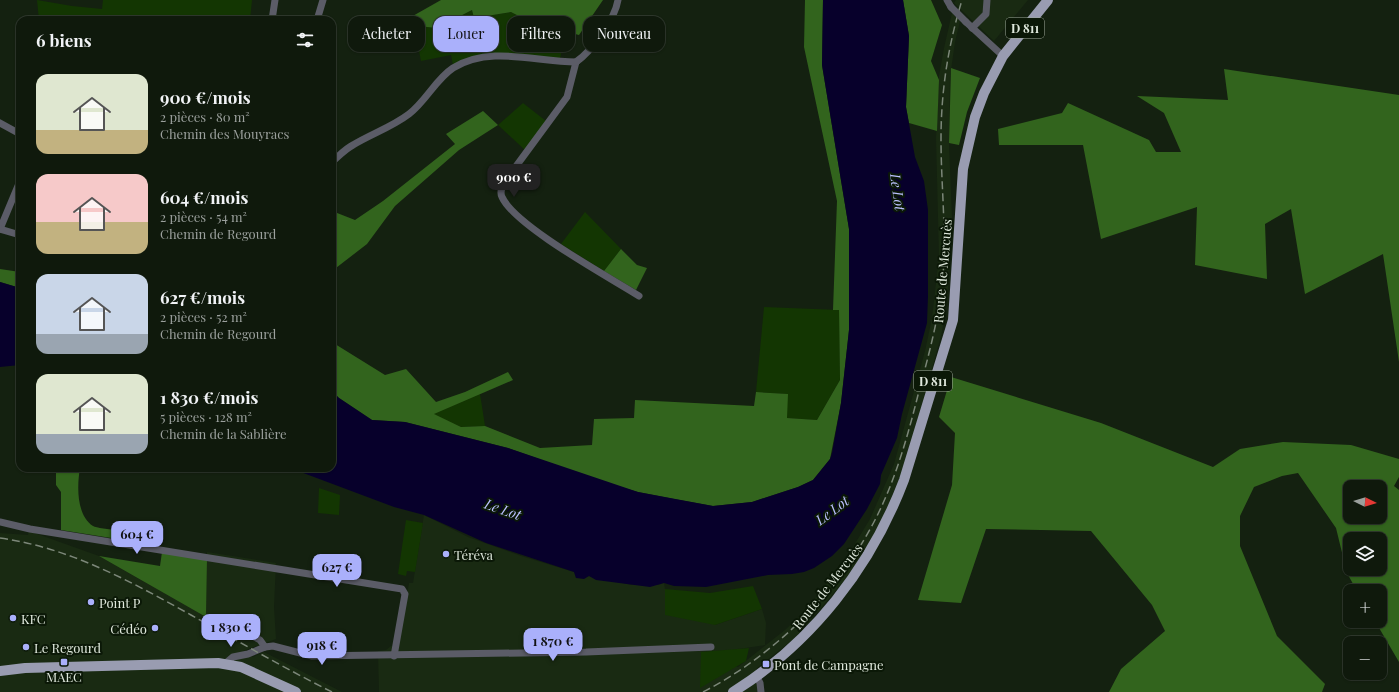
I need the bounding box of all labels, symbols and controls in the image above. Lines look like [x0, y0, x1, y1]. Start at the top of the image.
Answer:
chip: Acheter [348, 16, 425, 52]
chip: Louer [433, 16, 499, 52]
chip: Filtres [507, 16, 575, 52]
chip: Nouveau [583, 16, 665, 52]
road number: D 811 [1006, 18, 1044, 38]
text: 6 biens [36, 29, 92, 51]
icon: filters [294, 29, 316, 51]
text: 900 €/mois [160, 86, 251, 108]
icon: home [68, 90, 116, 138]
text: 2 pièces · 80 m² [160, 108, 250, 125]
text: Chemin des Mouyracs [160, 125, 289, 142]
pin: 900 € [486, 164, 542, 198]
text: 900 € [496, 168, 532, 185]
water label: Le Lot [886, 171, 910, 213]
text: 604 €/mois [160, 186, 248, 208]
icon: home [68, 190, 116, 238]
text: 2 pièces · 54 m² [160, 208, 247, 225]
street label: Route de Mercuès [929, 218, 955, 324]
text: Chemin de Regourd [160, 225, 276, 242]
text: 627 €/mois [160, 286, 245, 308]
icon: home [68, 290, 116, 338]
text: 2 pièces · 52 m² [160, 308, 247, 325]
text: Chemin de Regourd [160, 325, 276, 342]
road number: D 811 [914, 371, 952, 391]
text: 1 830 €/mois [160, 386, 258, 408]
icon: home [68, 390, 116, 438]
text: 5 pièces · 128 m² [160, 408, 252, 425]
text: Chemin de la Sablière [160, 425, 287, 442]
north arrow [1343, 480, 1387, 524]
map controls [1343, 480, 1387, 680]
water label: Le Lot [811, 490, 854, 529]
water label: Le Lot [481, 494, 525, 525]
pin: 604 € [109, 521, 165, 555]
text: 604 € [120, 525, 154, 542]
button: layers [1343, 532, 1387, 576]
street label: Route de Mercuès [788, 540, 866, 632]
place label: Téréva [454, 546, 493, 563]
marker: Téréva [441, 549, 451, 559]
pin: 627 € [309, 554, 365, 588]
text: 627 € [321, 558, 353, 575]
button: + [1343, 584, 1387, 628]
place label: Point P [99, 594, 141, 611]
marker: Point P [86, 597, 96, 607]
place label: KFC [21, 610, 46, 627]
marker: KFC [8, 613, 18, 623]
pin: 1 830 € [194, 614, 268, 648]
text: 1 830 € [210, 618, 252, 635]
place label: Cédéo [110, 620, 147, 637]
marker: Cédéo [150, 623, 160, 633]
pin: 1 870 € [516, 628, 590, 662]
pin: 918 € [294, 632, 350, 666]
text: 1 870 € [533, 632, 573, 649]
text: 918 € [307, 636, 337, 653]
button: − [1343, 636, 1387, 680]
place label: Le Regourd [34, 639, 101, 656]
marker: Le Regourd [21, 642, 31, 652]
place label: Pont de Campagne [774, 656, 884, 673]
marker: MAEC [59, 657, 69, 667]
marker: Pont de Campagne [761, 659, 771, 669]
place label: MAEC [46, 668, 82, 685]

